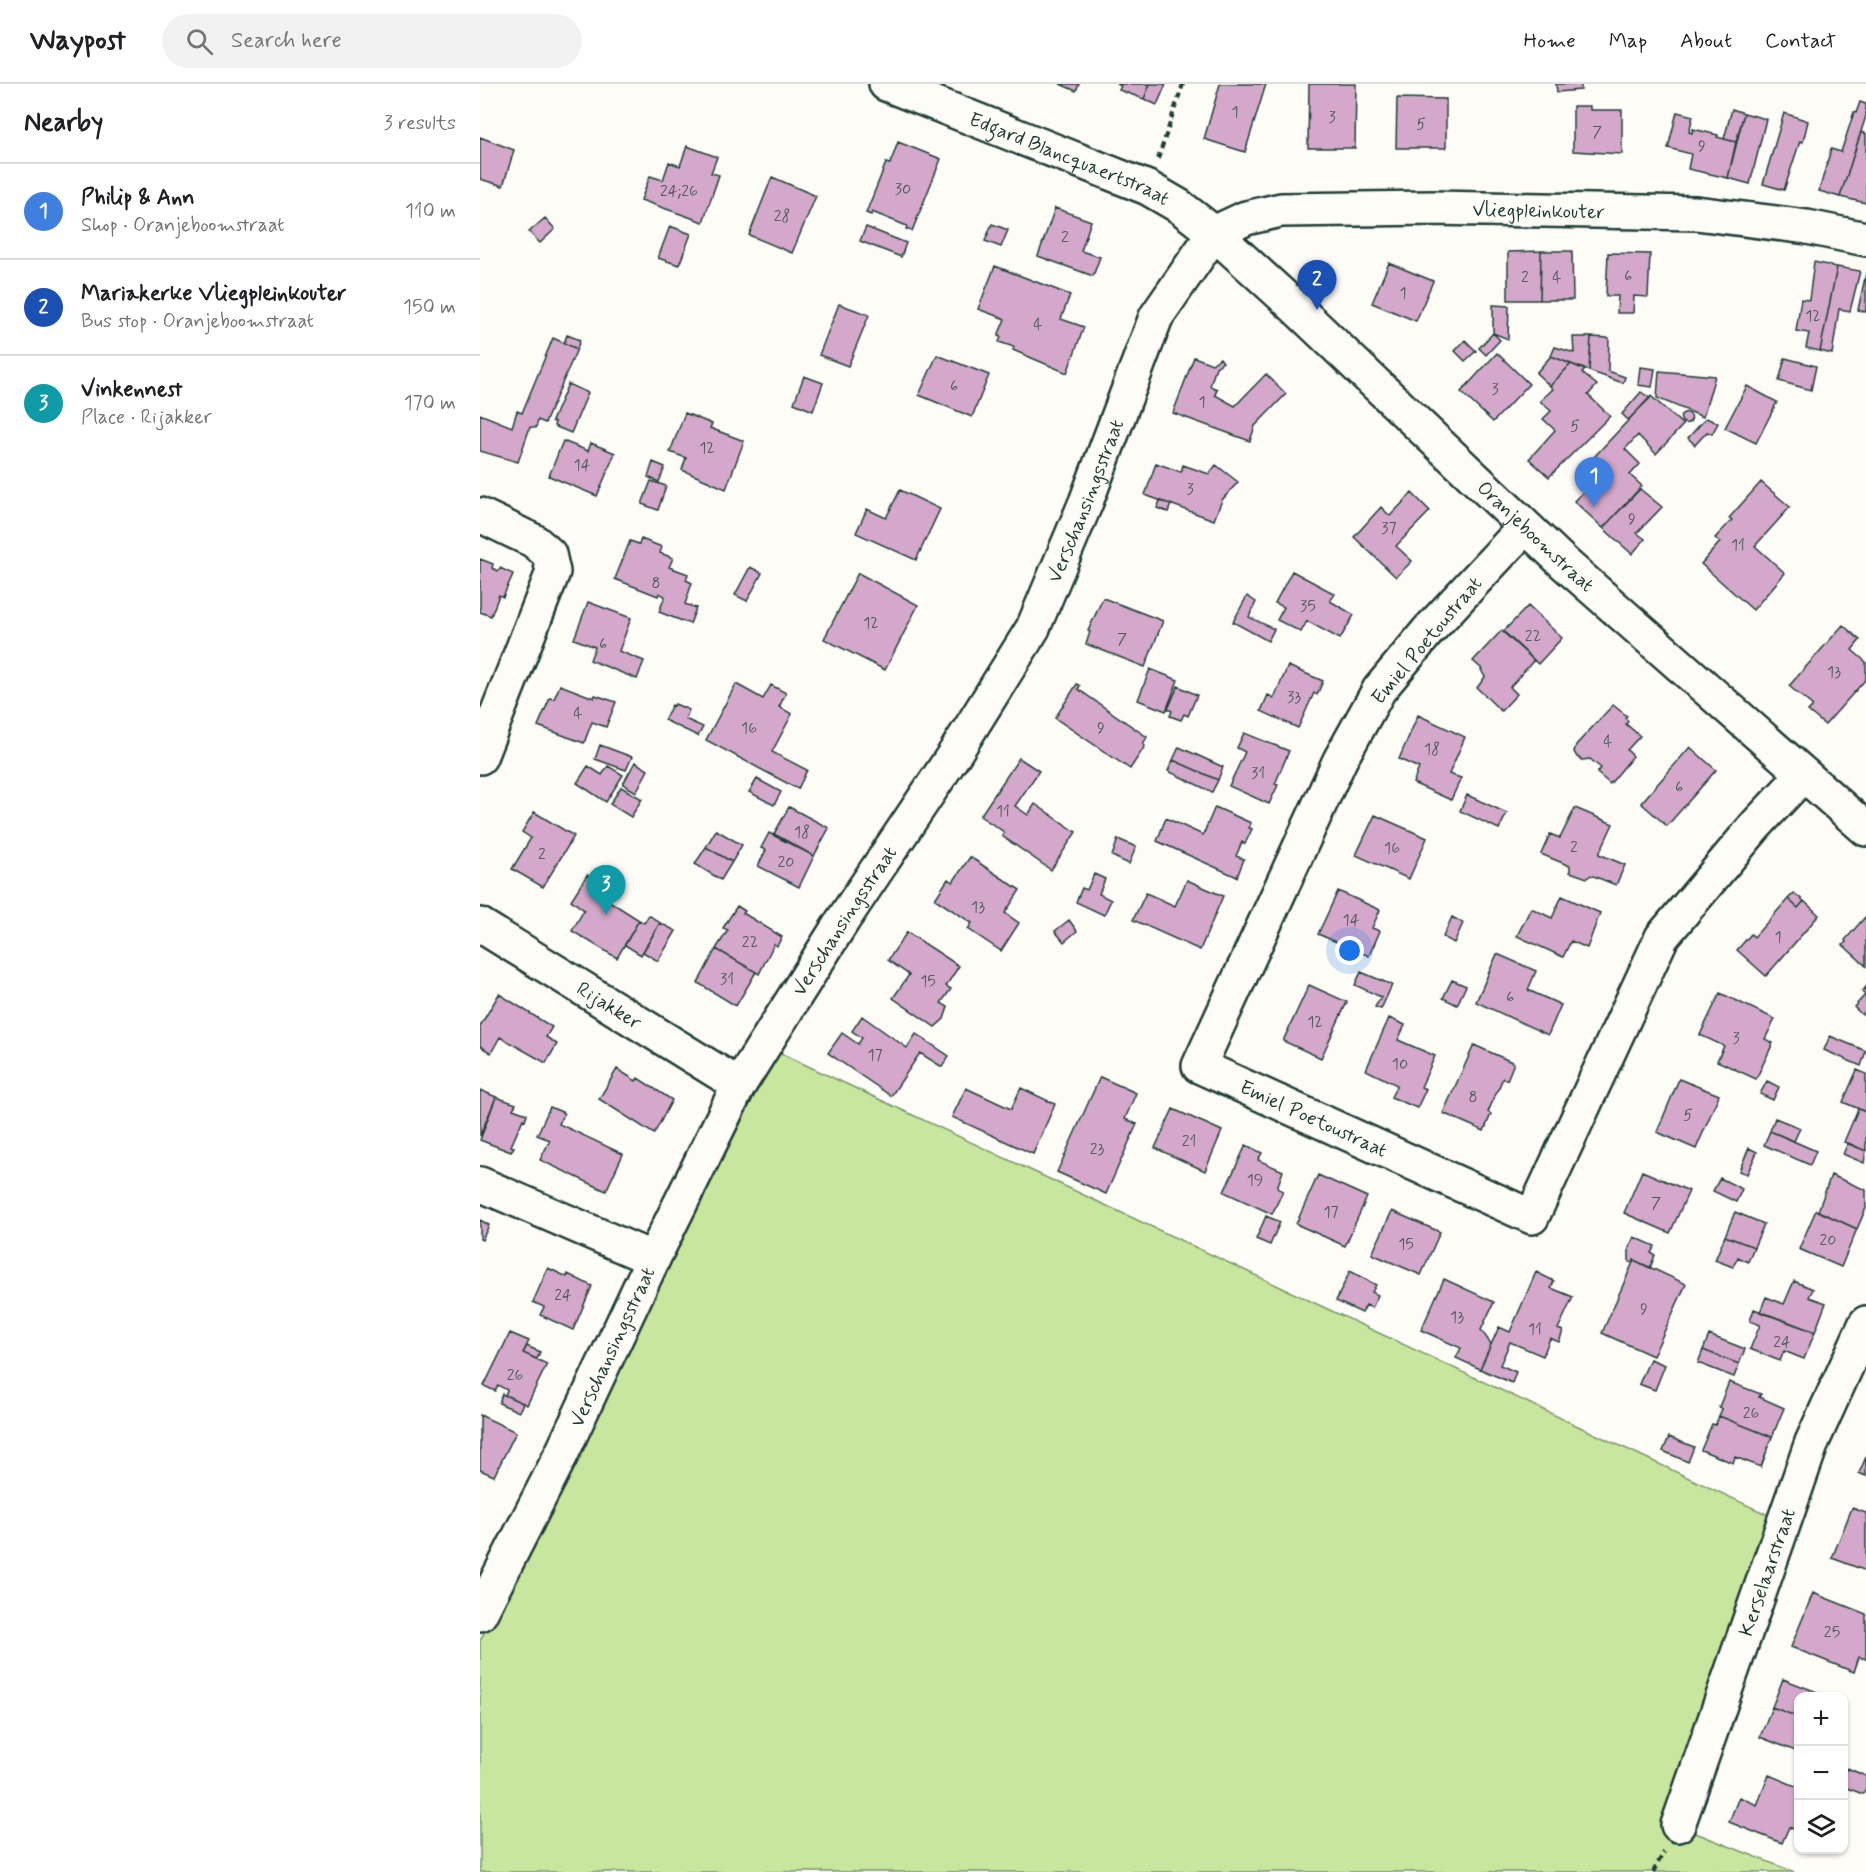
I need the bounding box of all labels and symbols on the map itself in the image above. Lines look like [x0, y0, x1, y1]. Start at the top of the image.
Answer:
house number: 1 [1231, 102, 1239, 123]
street label: Edgard Blancquaertstraat [965, 106, 1174, 213]
house number: 3 [1328, 107, 1336, 128]
house number: 5 [1416, 114, 1426, 135]
house number: 7 [1592, 122, 1602, 143]
house number: 9 [1698, 136, 1706, 157]
house number: 30 [895, 179, 911, 200]
house number: 24;26 [660, 181, 698, 202]
street label: Vliegpleinkouter [1472, 197, 1605, 226]
house number: 28 [774, 206, 790, 227]
house number: 2 [1061, 227, 1069, 248]
pin: 2 [1298, 260, 1336, 310]
house number: 6 [1624, 266, 1632, 287]
house number: 2 [1521, 267, 1529, 288]
house number: 4 [1552, 267, 1562, 288]
house number: 1 [1399, 283, 1407, 304]
house number: 12 [1805, 306, 1821, 327]
house number: 4 [1033, 314, 1043, 335]
house number: 6 [950, 376, 958, 397]
house number: 3 [1491, 379, 1499, 400]
house number: 1 [1198, 392, 1206, 413]
street label: Verschansingsstraat [1042, 416, 1131, 587]
house number: 5 [1570, 416, 1580, 437]
house number: 12 [699, 438, 715, 459]
house number: 14 [574, 455, 591, 476]
pin: 1 [1574, 458, 1614, 507]
street label: Oranjeboomstraat [1471, 475, 1599, 599]
house number: 3 [1186, 479, 1194, 500]
house number: 9 [1628, 509, 1636, 530]
house number: 37 [1381, 518, 1397, 539]
house number: 11 [1731, 535, 1745, 556]
street label: Emiel Poetoustraat [1366, 571, 1489, 711]
house number: 8 [651, 573, 661, 594]
house number: 35 [1300, 596, 1316, 617]
house number: 12 [863, 613, 879, 634]
house number: 22 [1525, 626, 1541, 647]
house number: 7 [1117, 629, 1127, 650]
house number: 6 [599, 634, 607, 655]
house number: 13 [1827, 662, 1841, 683]
house number: 33 [1287, 687, 1301, 708]
house number: 4 [573, 703, 583, 724]
house number: 16 [741, 718, 757, 739]
house number: 9 [1097, 718, 1105, 739]
house number: 4 [1603, 731, 1613, 752]
house number: 18 [1424, 739, 1440, 760]
house number: 31 [1251, 763, 1265, 784]
house number: 6 [1675, 777, 1683, 798]
house number: 11 [996, 801, 1010, 822]
house number: 18 [794, 822, 810, 843]
house number: 2 [1570, 837, 1578, 858]
house number: 16 [1384, 838, 1400, 859]
street label: Verschansingsstraat [786, 841, 904, 1002]
house number: 2 [538, 844, 546, 865]
house number: 20 [778, 852, 795, 873]
pin: 3 [586, 866, 626, 915]
house number: 13 [971, 897, 985, 918]
house number: 14 [1343, 910, 1360, 931]
house number: 1 [1774, 927, 1782, 948]
house number: 22 [742, 932, 758, 953]
your location [1335, 936, 1364, 965]
house number: 31 [720, 969, 734, 990]
house number: 15 [920, 971, 936, 992]
street label: Rijakker [571, 976, 647, 1037]
house number: 6 [1506, 987, 1514, 1008]
house number: 12 [1307, 1012, 1323, 1033]
house number: 3 [1732, 1028, 1740, 1049]
house number: 17 [867, 1045, 883, 1066]
house number: 10 [1392, 1054, 1408, 1075]
street label: Emiel Poetoustraat [1235, 1074, 1391, 1165]
house number: 8 [1468, 1087, 1478, 1108]
house number: 5 [1683, 1105, 1693, 1126]
house number: 21 [1182, 1131, 1196, 1152]
house number: 23 [1090, 1139, 1105, 1160]
house number: 19 [1247, 1170, 1263, 1191]
house number: 7 [1651, 1193, 1661, 1214]
house number: 17 [1323, 1202, 1339, 1223]
house number: 20 [1820, 1230, 1837, 1251]
house number: 15 [1398, 1234, 1414, 1255]
street label: Verschansingsstraat [564, 1263, 662, 1432]
house number: 24 [554, 1285, 572, 1306]
house number: 9 [1640, 1299, 1648, 1320]
house number: 13 [1450, 1307, 1464, 1328]
house number: 11 [1528, 1319, 1542, 1340]
house number: 24 [1773, 1332, 1791, 1353]
house number: 26 [507, 1365, 523, 1386]
house number: 26 [1743, 1403, 1759, 1424]
street label: Kerselaarstraat [1733, 1505, 1803, 1640]
house number: 25 [1824, 1622, 1840, 1643]

